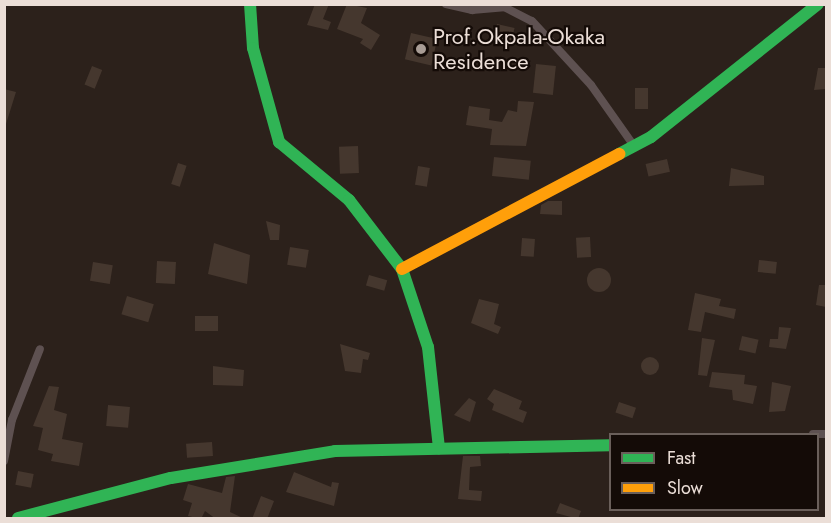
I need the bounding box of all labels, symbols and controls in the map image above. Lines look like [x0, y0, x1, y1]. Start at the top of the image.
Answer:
place label: Prof.Okpala-Okaka Residence [433, 23, 605, 74]
marker: Prof.Okpala-Okaka Residence [414, 42, 428, 56]
legend [609, 433, 819, 511]
text: Fast [667, 445, 696, 471]
text: Slow [667, 475, 703, 501]

